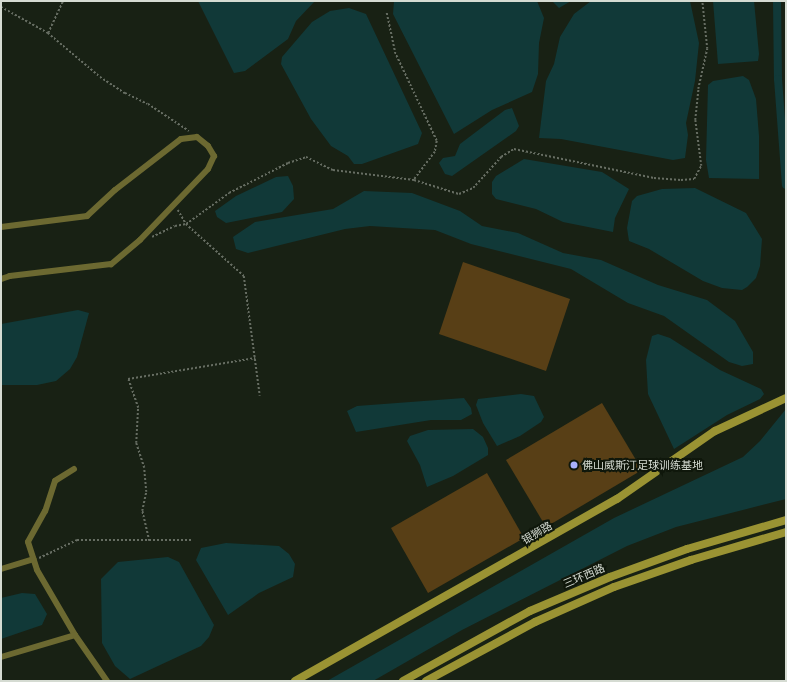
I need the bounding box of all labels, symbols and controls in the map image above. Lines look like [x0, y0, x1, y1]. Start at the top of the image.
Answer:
place label: 佛山威斯汀足球训练基地 [582, 458, 703, 472]
marker: 佛山威斯汀足球训练基地 [569, 460, 579, 470]
street label: 银狮路 [519, 519, 555, 547]
street label: 三环西路 [561, 561, 607, 591]

